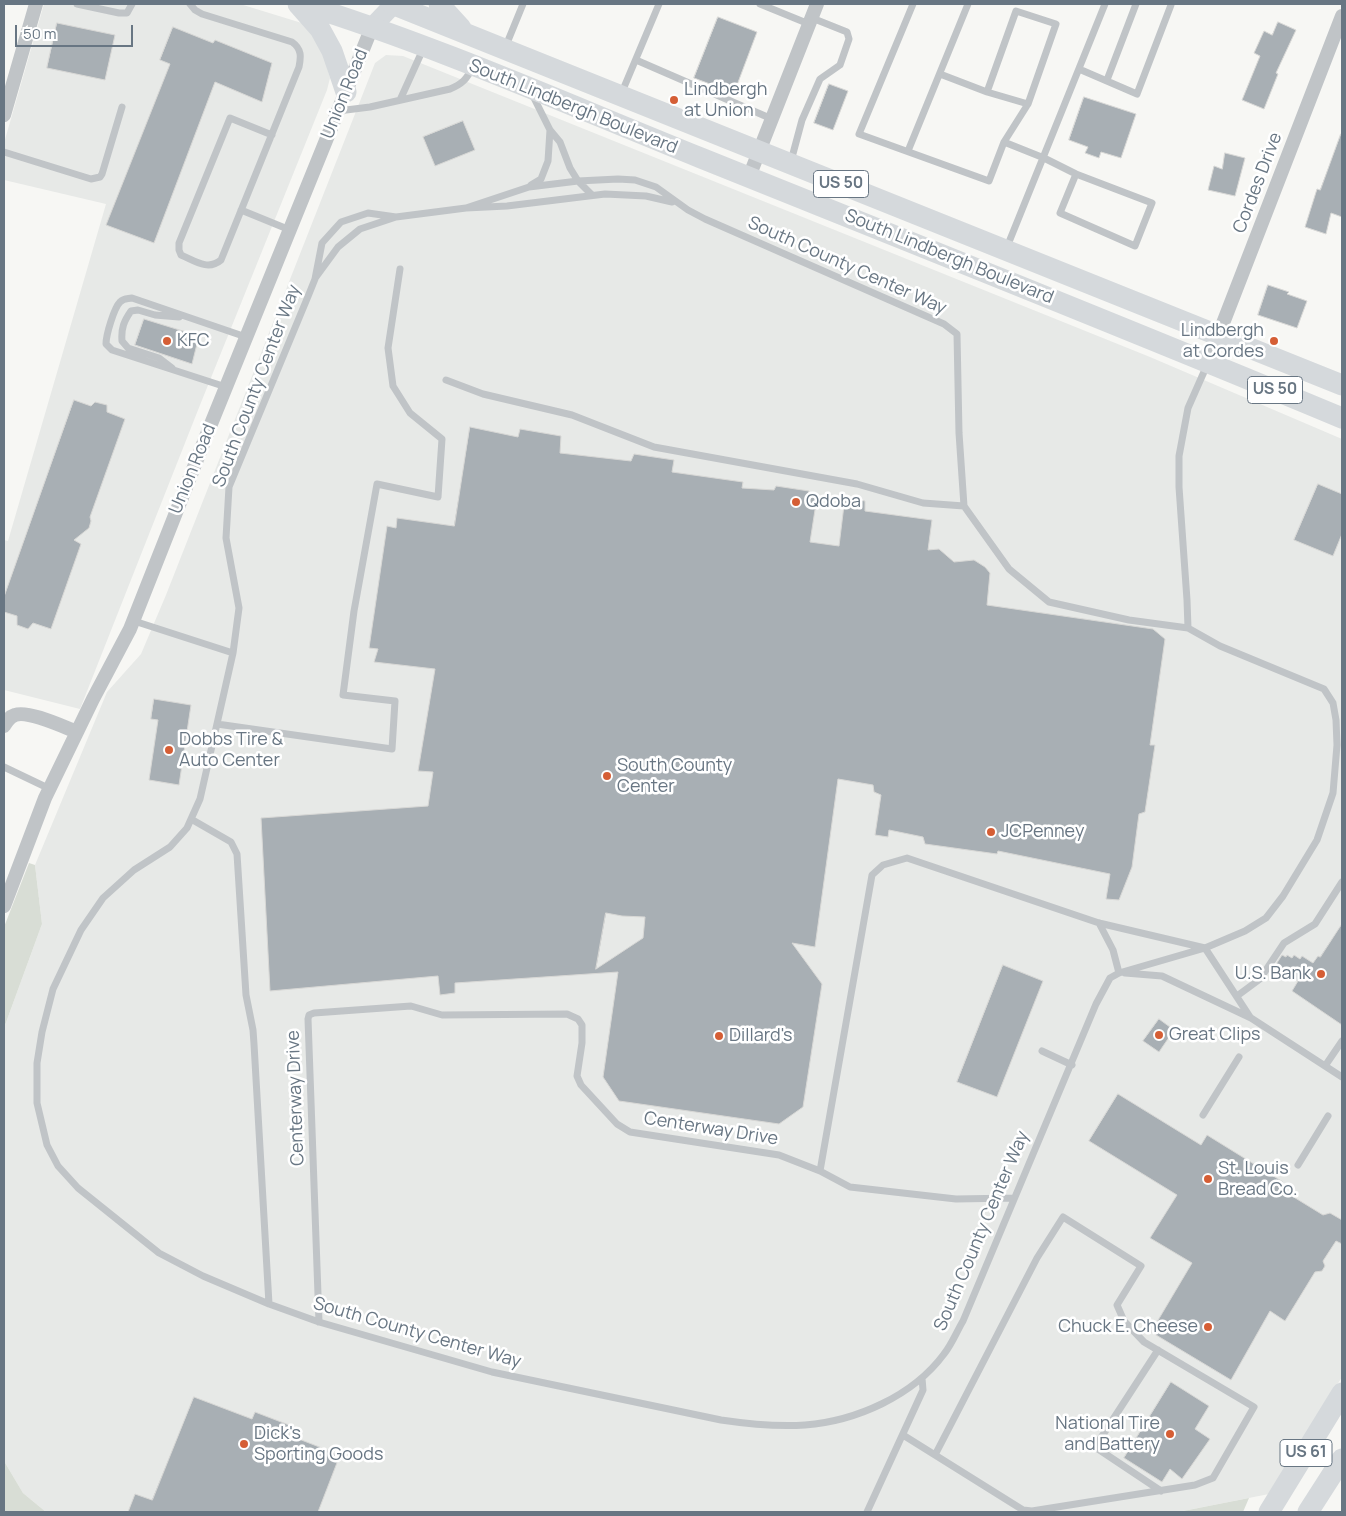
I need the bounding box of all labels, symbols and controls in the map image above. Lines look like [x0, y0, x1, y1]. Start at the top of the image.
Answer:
scale bar [18, 15, 135, 47]
text: 50 m [23, 23, 57, 44]
street label: Union Road [317, 46, 373, 142]
street label: South Lindbergh Boulevard [465, 55, 681, 159]
place label: Lindbergh at Union [684, 79, 767, 122]
marker: Lindbergh at Union [668, 94, 680, 106]
street label: Cordes Drive [1229, 130, 1287, 236]
road number: US 50 [814, 170, 868, 198]
street label: South Lindbergh Boulevard [841, 205, 1057, 309]
street label: South County Center Way [744, 212, 950, 320]
street label: South County Center Way [208, 282, 306, 490]
place label: Lindbergh at Cordes [1181, 320, 1264, 362]
place label: KFC [177, 330, 210, 352]
marker: KFC [161, 335, 173, 347]
marker: Lindbergh at Cordes [1268, 335, 1280, 347]
road number: US 50 [1248, 376, 1302, 404]
street label: Union Road [165, 421, 221, 517]
place label: Qdoba [806, 491, 861, 513]
marker: Qdoba [790, 496, 802, 508]
place label: Dobbs Tire & Auto Center [179, 729, 283, 772]
marker: Dobbs Tire & Auto Center [163, 744, 175, 756]
place label: South County Center [617, 755, 732, 798]
marker: South County Center [601, 770, 613, 782]
place label: JCPenney [1001, 821, 1084, 843]
marker: JCPenney [985, 826, 997, 838]
place label: U.S. Bank [1235, 963, 1311, 985]
marker: U.S. Bank [1315, 968, 1327, 980]
place label: Great Clips [1169, 1024, 1260, 1046]
place label: Dillard's [729, 1025, 793, 1047]
marker: Great Clips [1153, 1029, 1165, 1041]
street label: Centerway Drive [283, 1030, 309, 1166]
marker: Dillard's [713, 1030, 725, 1042]
street label: Centerway Drive [642, 1108, 780, 1150]
street label: South County Center Way [930, 1128, 1034, 1334]
place label: St. Louis Bread Co. [1218, 1158, 1298, 1200]
marker: St. Louis Bread Co. [1202, 1173, 1214, 1185]
street label: South County Center Way [311, 1293, 523, 1373]
place label: Chuck E. Cheese [1058, 1316, 1198, 1338]
marker: Chuck E. Cheese [1202, 1321, 1214, 1333]
place label: National Tire and Battery [1055, 1413, 1160, 1456]
place label: Dick's Sporting Goods [254, 1423, 383, 1466]
marker: National Tire and Battery [1164, 1428, 1176, 1440]
marker: Dick's Sporting Goods [238, 1438, 250, 1450]
road number: US 61 [1280, 1440, 1332, 1466]

